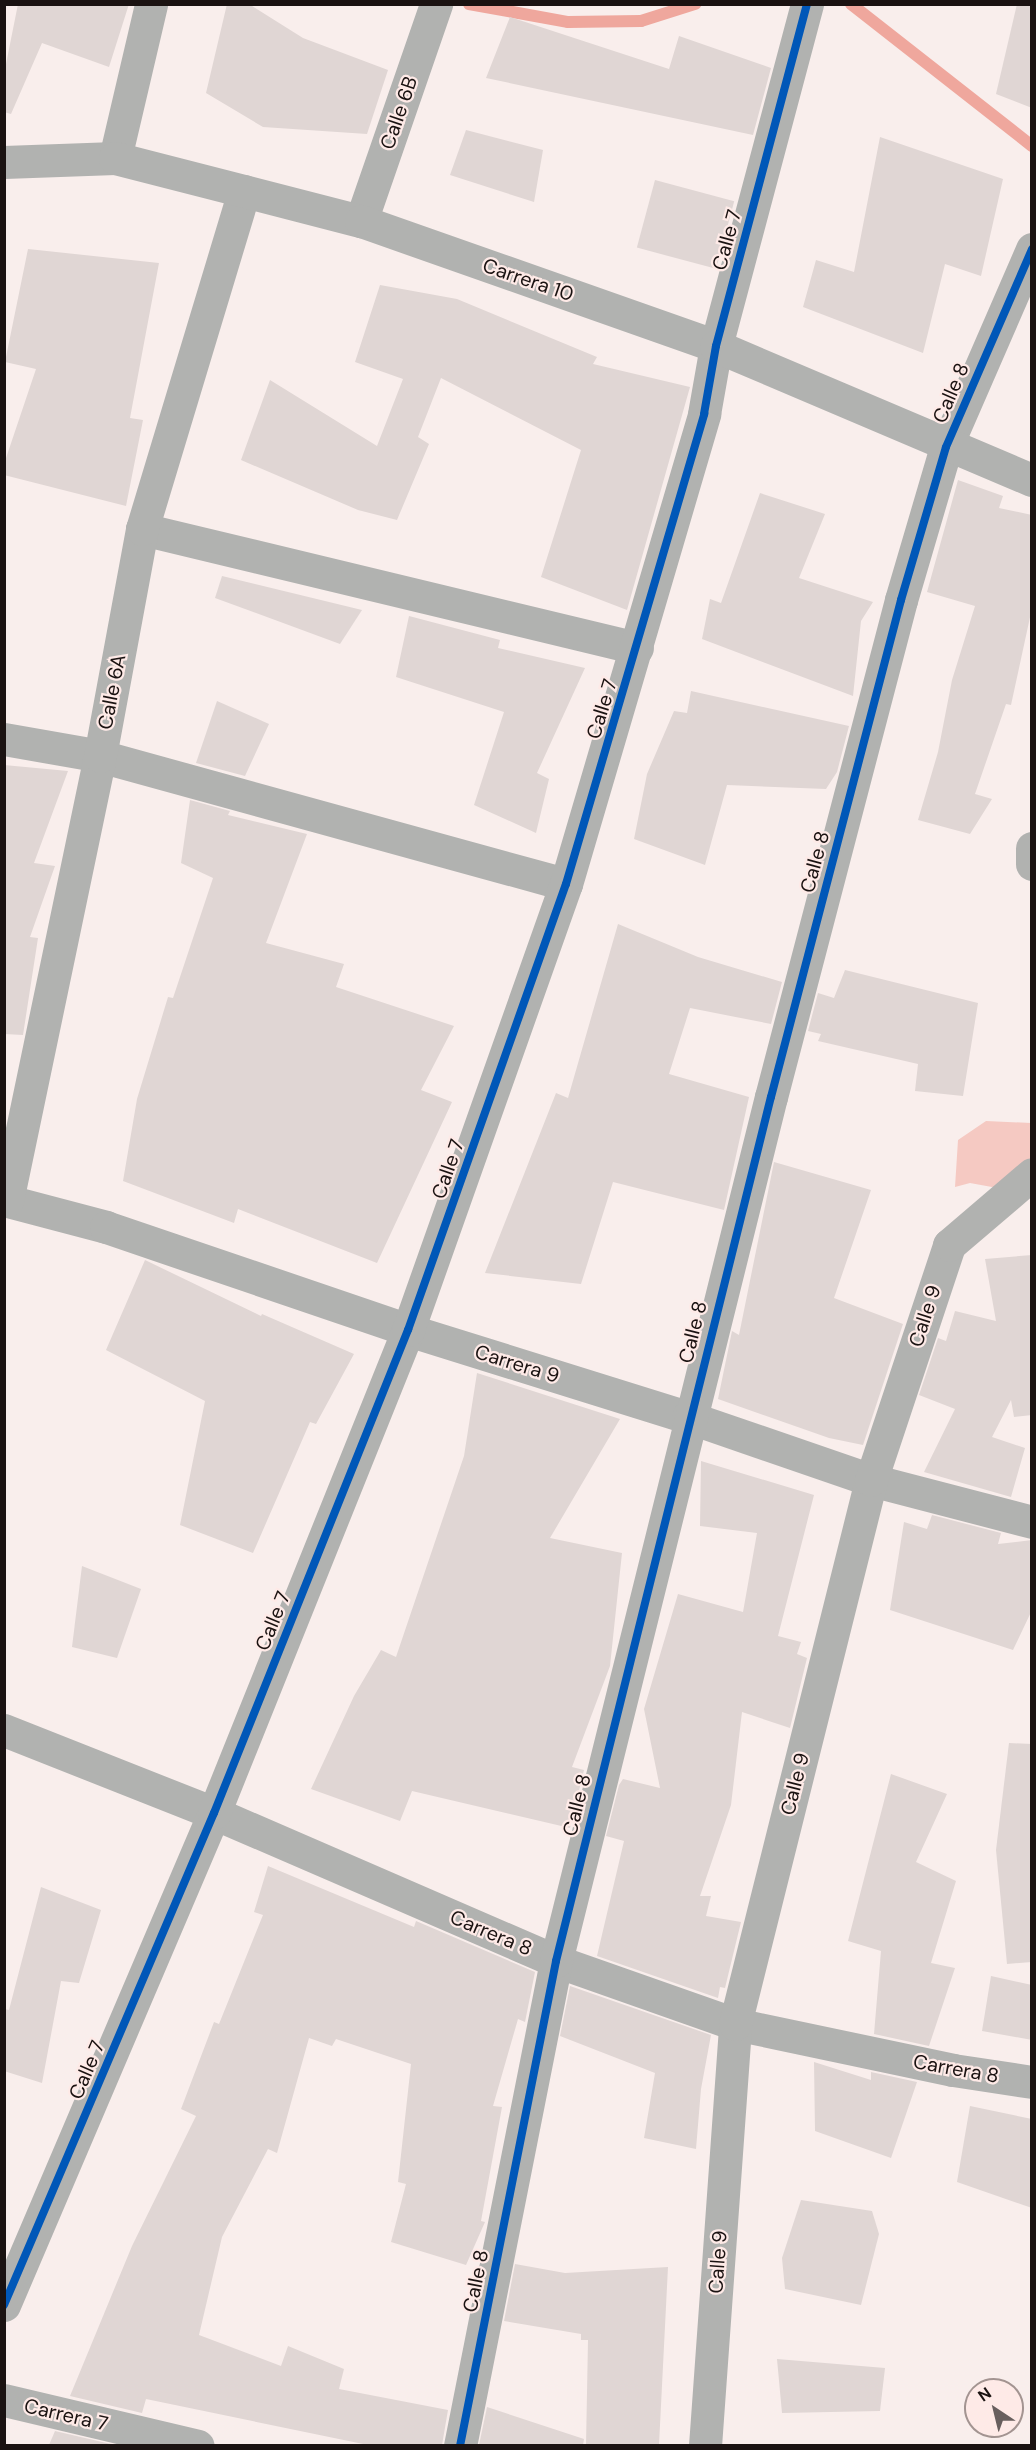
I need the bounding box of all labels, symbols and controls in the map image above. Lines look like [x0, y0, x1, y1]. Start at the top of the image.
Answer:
street label: Calle 6B [375, 73, 423, 153]
street label: Calle 7 [707, 207, 747, 273]
street label: Carrera 10 [479, 253, 577, 307]
street label: Calle 8 [928, 359, 974, 427]
street label: Calle 6A [93, 652, 131, 732]
street label: Calle 7 [582, 676, 622, 742]
street label: Calle 8 [795, 828, 835, 896]
street label: Calle 7 [427, 1136, 469, 1202]
street label: Calle 9 [904, 1282, 946, 1350]
street label: Calle 8 [674, 1299, 712, 1365]
street label: Carrera 9 [472, 1340, 562, 1388]
street label: Calle 7 [250, 1588, 296, 1654]
street label: Calle 9 [776, 1750, 814, 1818]
street label: Calle 8 [558, 1772, 596, 1838]
street label: Carrera 8 [446, 1905, 536, 1961]
street label: Calle 7 [64, 2037, 110, 2103]
street label: Carrera 8 [911, 2050, 1001, 2088]
street label: Calle 9 [704, 2230, 732, 2294]
street label: Calle 8 [458, 2248, 494, 2314]
north arrow [964, 2378, 1024, 2438]
text: N [974, 2383, 995, 2406]
street label: Carrera 7 [22, 2394, 110, 2436]

